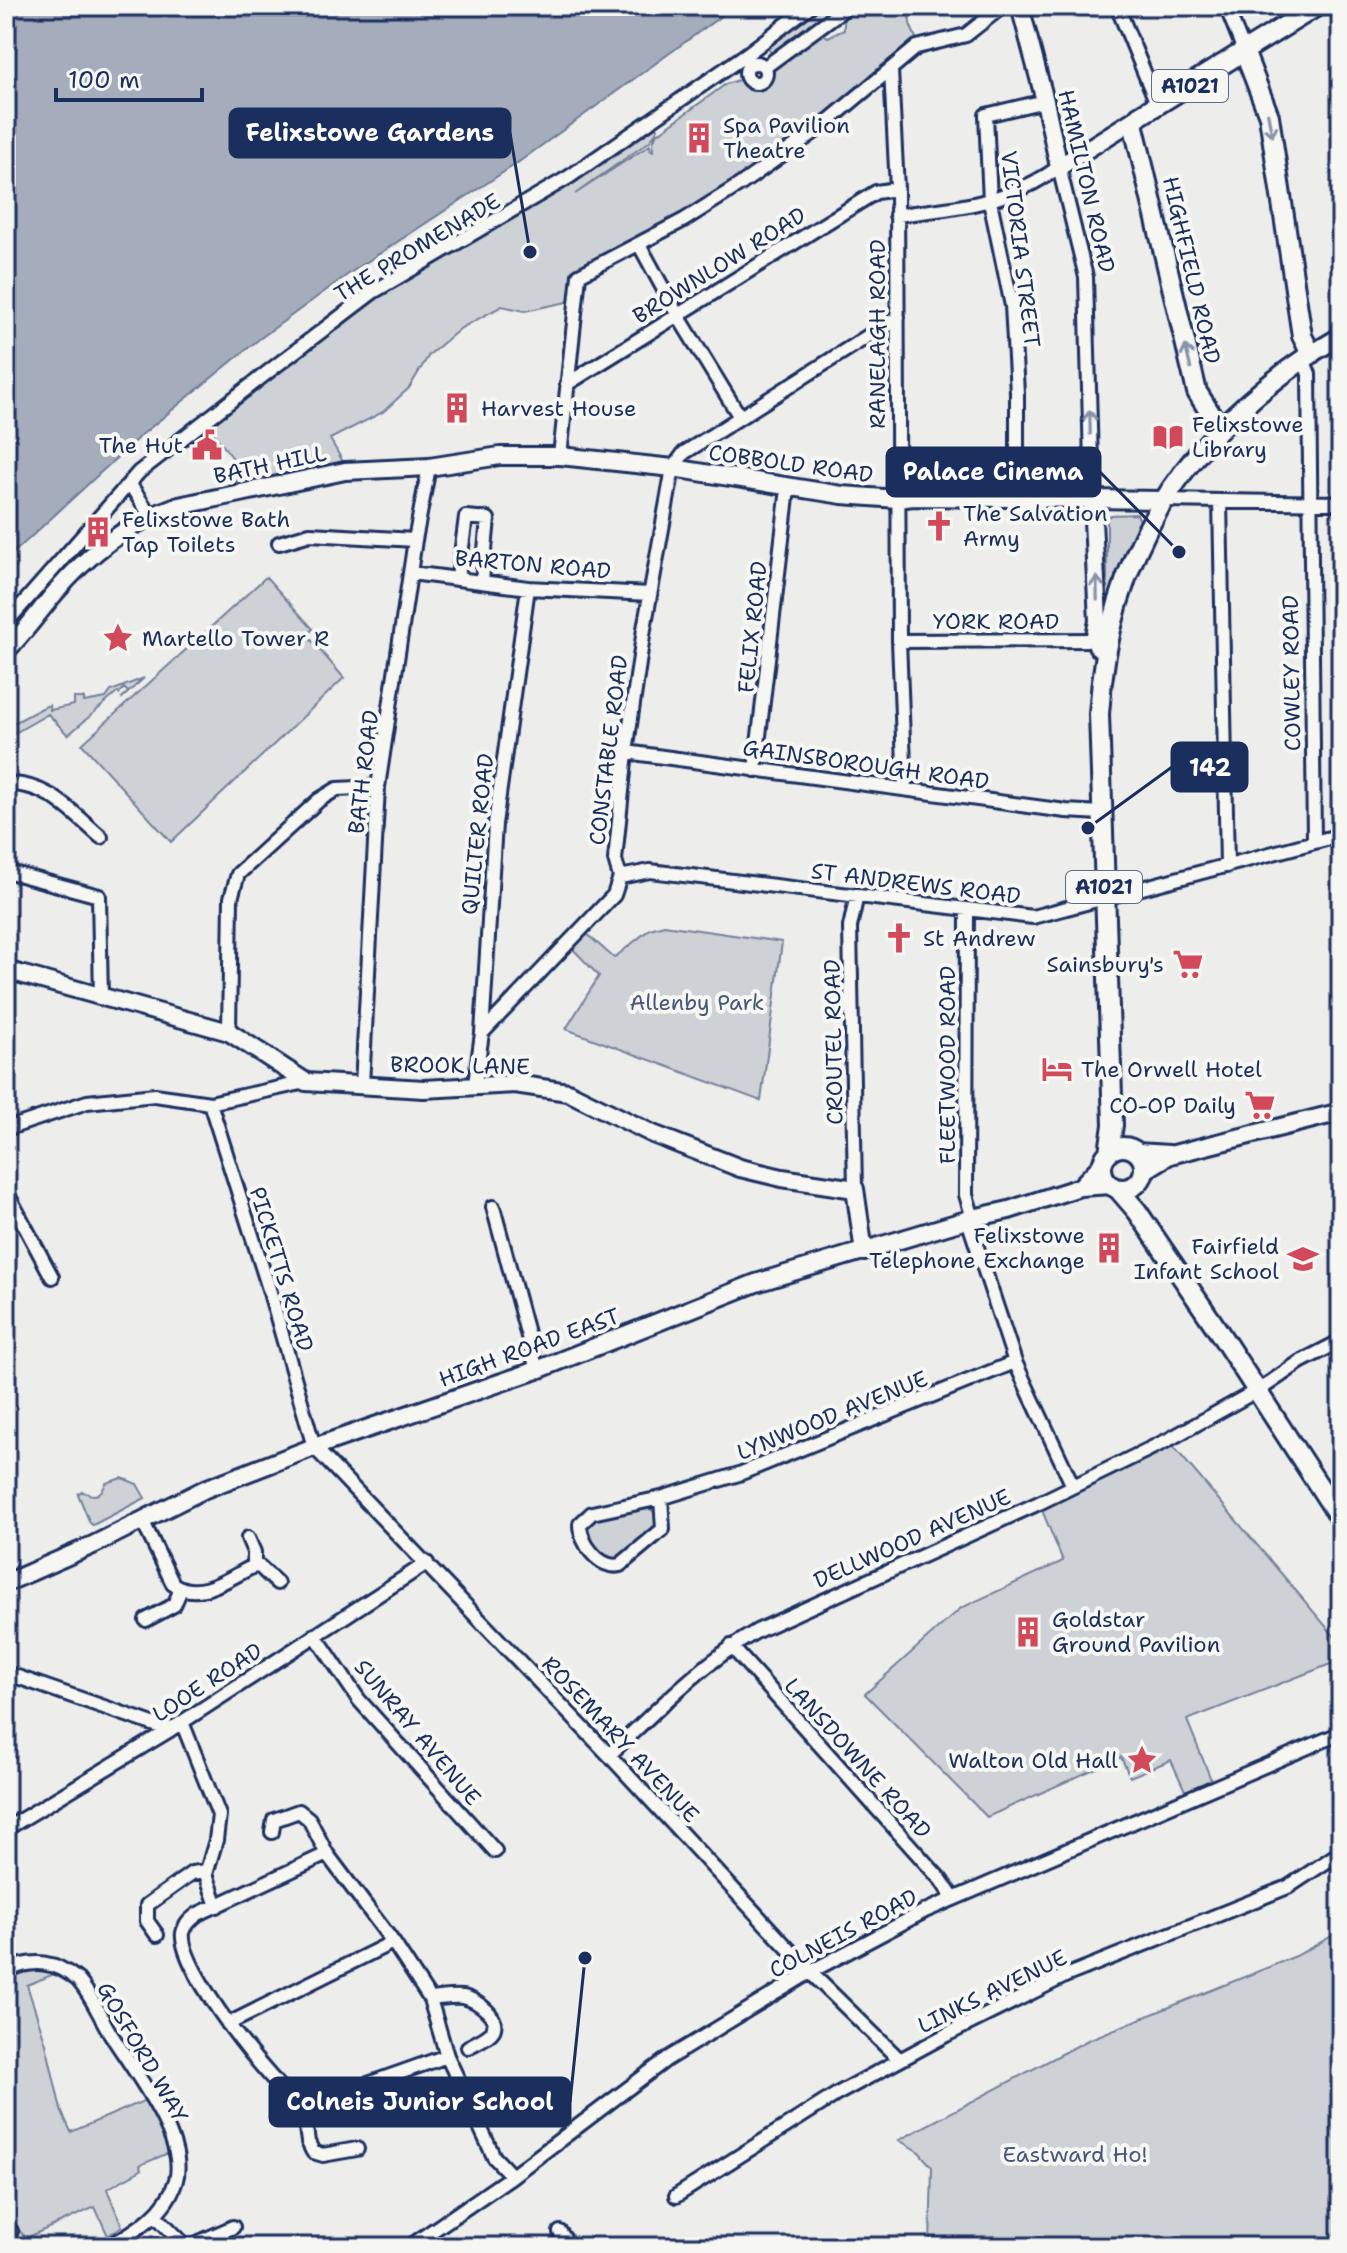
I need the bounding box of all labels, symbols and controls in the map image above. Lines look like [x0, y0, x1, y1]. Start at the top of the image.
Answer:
scale bar [56, 52, 202, 102]
text: 100 m [68, 64, 140, 96]
road number: A1021 [1152, 70, 1228, 102]
street label: HAMILTON ROAD [1051, 87, 1122, 276]
callout: Felixstowe Gardens [230, 109, 510, 157]
place label: Spa Pavilion Theatre [723, 111, 850, 165]
one-way arrow [1263, 111, 1278, 137]
text: Felixstowe Gardens [246, 117, 494, 149]
building icon: Spa Pavilion Theatre [682, 121, 716, 155]
street label: VICTORIA STREET [994, 149, 1047, 350]
street label: HIGHFIELD ROAD [1156, 173, 1227, 367]
street label: THE PROMENADE [329, 186, 506, 308]
street label: BROWNLOW ROAD [627, 200, 811, 330]
street label: RANELAGH ROAD [863, 239, 892, 429]
one-way arrow [1180, 345, 1195, 370]
building icon: Harvest House [440, 391, 474, 425]
place label: Harvest House [481, 394, 636, 423]
one-way arrow [1083, 409, 1098, 436]
place label: Felixstowe Library [1192, 410, 1304, 464]
library icon: Felixstowe Library [1151, 420, 1185, 454]
public building icon: The Hut [190, 428, 224, 462]
place label: The Hut [99, 431, 183, 460]
street label: BATH HILL [211, 438, 329, 491]
street label: COBBOLD ROAD [707, 438, 875, 489]
callout: Palace Cinema [887, 448, 1100, 496]
text: Palace Cinema [903, 456, 1084, 488]
place label: The Salvation Army [963, 499, 1107, 553]
place label: Felixstowe Bath Tap Toilets [122, 505, 290, 559]
church icon: The Salvation Army [922, 509, 956, 543]
building icon: Felixstowe Bath Tap Toilets [81, 515, 115, 549]
street label: BARTON ROAD [454, 543, 612, 586]
street label: FELIX ROAD [731, 560, 774, 694]
one-way arrow [1089, 575, 1105, 602]
street label: COWLEY ROAD [1276, 595, 1307, 751]
street label: YORK ROAD [933, 607, 1059, 636]
place icon: Martello Tower R [101, 621, 135, 655]
place label: Martello Tower R [142, 624, 329, 653]
street label: CONSTABLE ROAD [582, 653, 635, 847]
street label: BATH ROAD [342, 708, 385, 836]
street label: GAINSBOROUGH ROAD [741, 733, 991, 796]
callout: 142 [1172, 743, 1247, 791]
street label: QUILTER ROAD [455, 752, 500, 916]
text: 142 [1189, 752, 1232, 784]
street label: ST ANDREWS ROAD [809, 856, 1022, 911]
road number: A1021 [1066, 871, 1142, 903]
church icon: St Andrew [882, 921, 916, 955]
place label: St Andrew [923, 924, 1036, 953]
supermarket icon: Sainsbury's [1171, 947, 1205, 981]
place label: Sainsbury's [1046, 950, 1164, 979]
street label: CROUTEL ROAD [818, 959, 849, 1125]
street label: FLEETWOOD ROAD [933, 966, 962, 1164]
park label: Allenby Park [630, 988, 765, 1017]
street label: BROOK LANE [390, 1050, 530, 1081]
hotel icon: The Orwell Hotel [1040, 1052, 1074, 1086]
place label: The Orwell Hotel [1081, 1055, 1262, 1084]
supermarket icon: CO-OP Daily [1243, 1088, 1277, 1122]
place label: CO-OP Daily [1109, 1091, 1236, 1120]
street label: PICKETTS ROAD [243, 1183, 320, 1355]
place label: Felixstowe Telephone Exchange [869, 1221, 1085, 1275]
building icon: Felixstowe Telephone Exchange [1092, 1231, 1126, 1265]
place label: Fairfield Infant School [1134, 1232, 1279, 1286]
school or university icon: Fairfield Infant School [1286, 1242, 1320, 1276]
street label: HIGH ROAD EAST [435, 1301, 624, 1394]
street label: LYNWOOD AVENUE [733, 1364, 932, 1467]
street label: DELLWOOD AVENUE [809, 1482, 1015, 1595]
place label: Goldstar Ground Pavilion [1052, 1605, 1220, 1659]
building icon: Goldstar Ground Pavilion [1011, 1615, 1045, 1649]
street label: LOOE ROAD [147, 1636, 268, 1729]
street label: ROSEMARY AVENUE [536, 1650, 706, 1829]
street label: SUNRAY AVENUE [348, 1653, 487, 1812]
street label: LANSDOWNE ROAD [778, 1672, 938, 1845]
place icon: Walton Old Hall [1125, 1743, 1159, 1777]
place label: Walton Old Hall [948, 1746, 1118, 1775]
street label: COLNEIS ROAD [764, 1882, 922, 1985]
street label: LINKS AVENUE [913, 1943, 1072, 2040]
street label: GOSFORD WAY [90, 1977, 195, 2128]
callout: Colneis Junior School [270, 2078, 570, 2126]
text: Colneis Junior School [286, 2086, 554, 2118]
park label: Eastward Ho! [1003, 2140, 1147, 2169]

